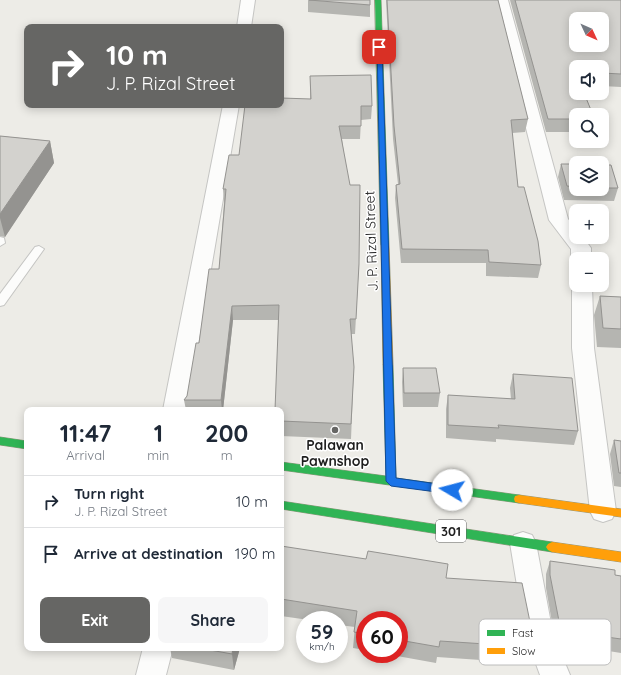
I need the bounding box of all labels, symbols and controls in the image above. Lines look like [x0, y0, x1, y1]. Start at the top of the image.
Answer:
north arrow [569, 12, 609, 52]
map controls [569, 12, 609, 292]
pin [362, 30, 396, 64]
icon: arrive [368, 36, 390, 58]
text: 10 m [106, 37, 168, 72]
icon: right [40, 40, 92, 92]
button: sound [569, 60, 609, 100]
text: J. P. Rizal Street [106, 72, 235, 95]
button: search [569, 108, 609, 148]
button: layers [569, 156, 609, 196]
street label: J. P. Rizal Street [360, 190, 382, 292]
button: + [569, 204, 609, 244]
button: − [569, 252, 609, 292]
text: 11:47 [60, 418, 112, 448]
text: 1 [154, 418, 163, 448]
text: 200 [205, 418, 248, 448]
marker: Palawan Pawnshop [330, 425, 340, 435]
place label: Palawan Pawnshop [301, 436, 370, 470]
text: Arrival [66, 447, 105, 463]
text: min [147, 447, 169, 463]
text: m [221, 447, 233, 463]
position arrow [431, 469, 473, 511]
text: Turn right [74, 484, 145, 503]
icon: right [40, 491, 62, 513]
text: 10 m [236, 492, 268, 511]
text: J. P. Rizal Street [74, 503, 167, 519]
road number: 301 [436, 520, 466, 542]
icon: arrive [40, 543, 62, 565]
text: Arrive at destination [74, 544, 223, 563]
text: 190 m [235, 544, 275, 563]
button: Exit [40, 597, 150, 643]
button: Share [158, 597, 268, 643]
speed limit sign: 60 [356, 611, 408, 663]
text: 59 [311, 619, 333, 644]
legend [479, 619, 611, 665]
text: Fast [512, 626, 534, 640]
text: km/h [309, 640, 335, 653]
text: Slow [512, 644, 536, 658]

